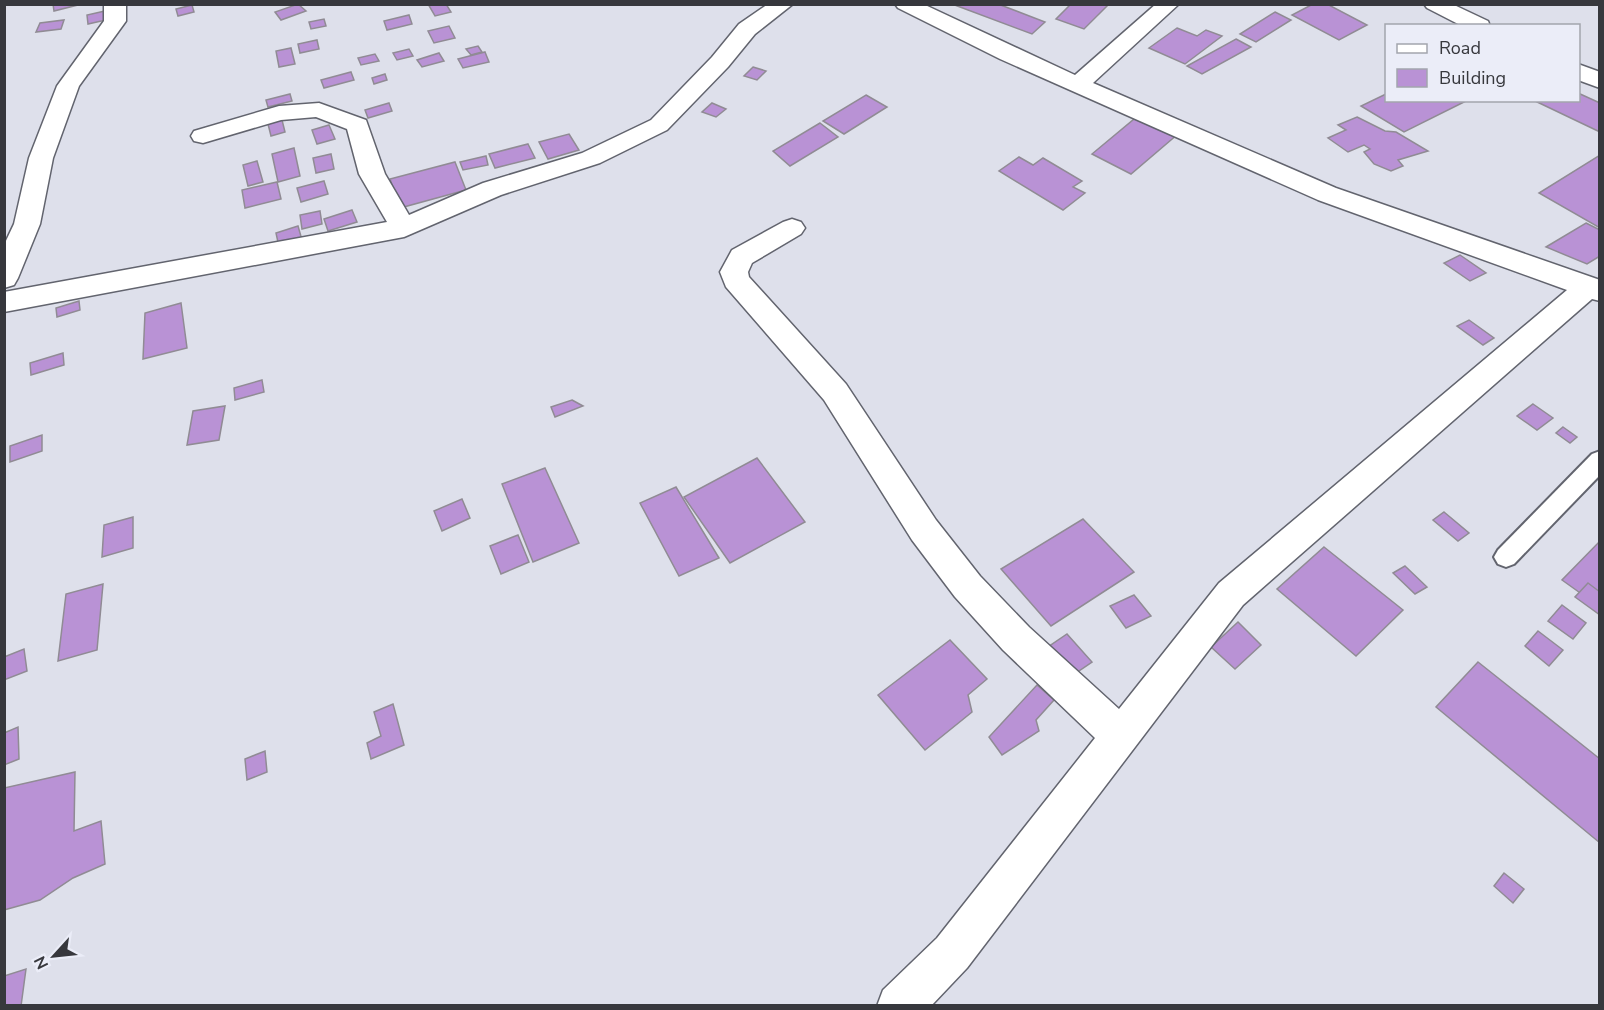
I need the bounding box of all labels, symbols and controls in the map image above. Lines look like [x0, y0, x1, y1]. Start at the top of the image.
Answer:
legend [1385, 24, 1580, 102]
text: Road [1439, 36, 1481, 60]
text: Building [1439, 66, 1506, 90]
north arrow [24, 926, 84, 986]
text: N [29, 952, 54, 973]

